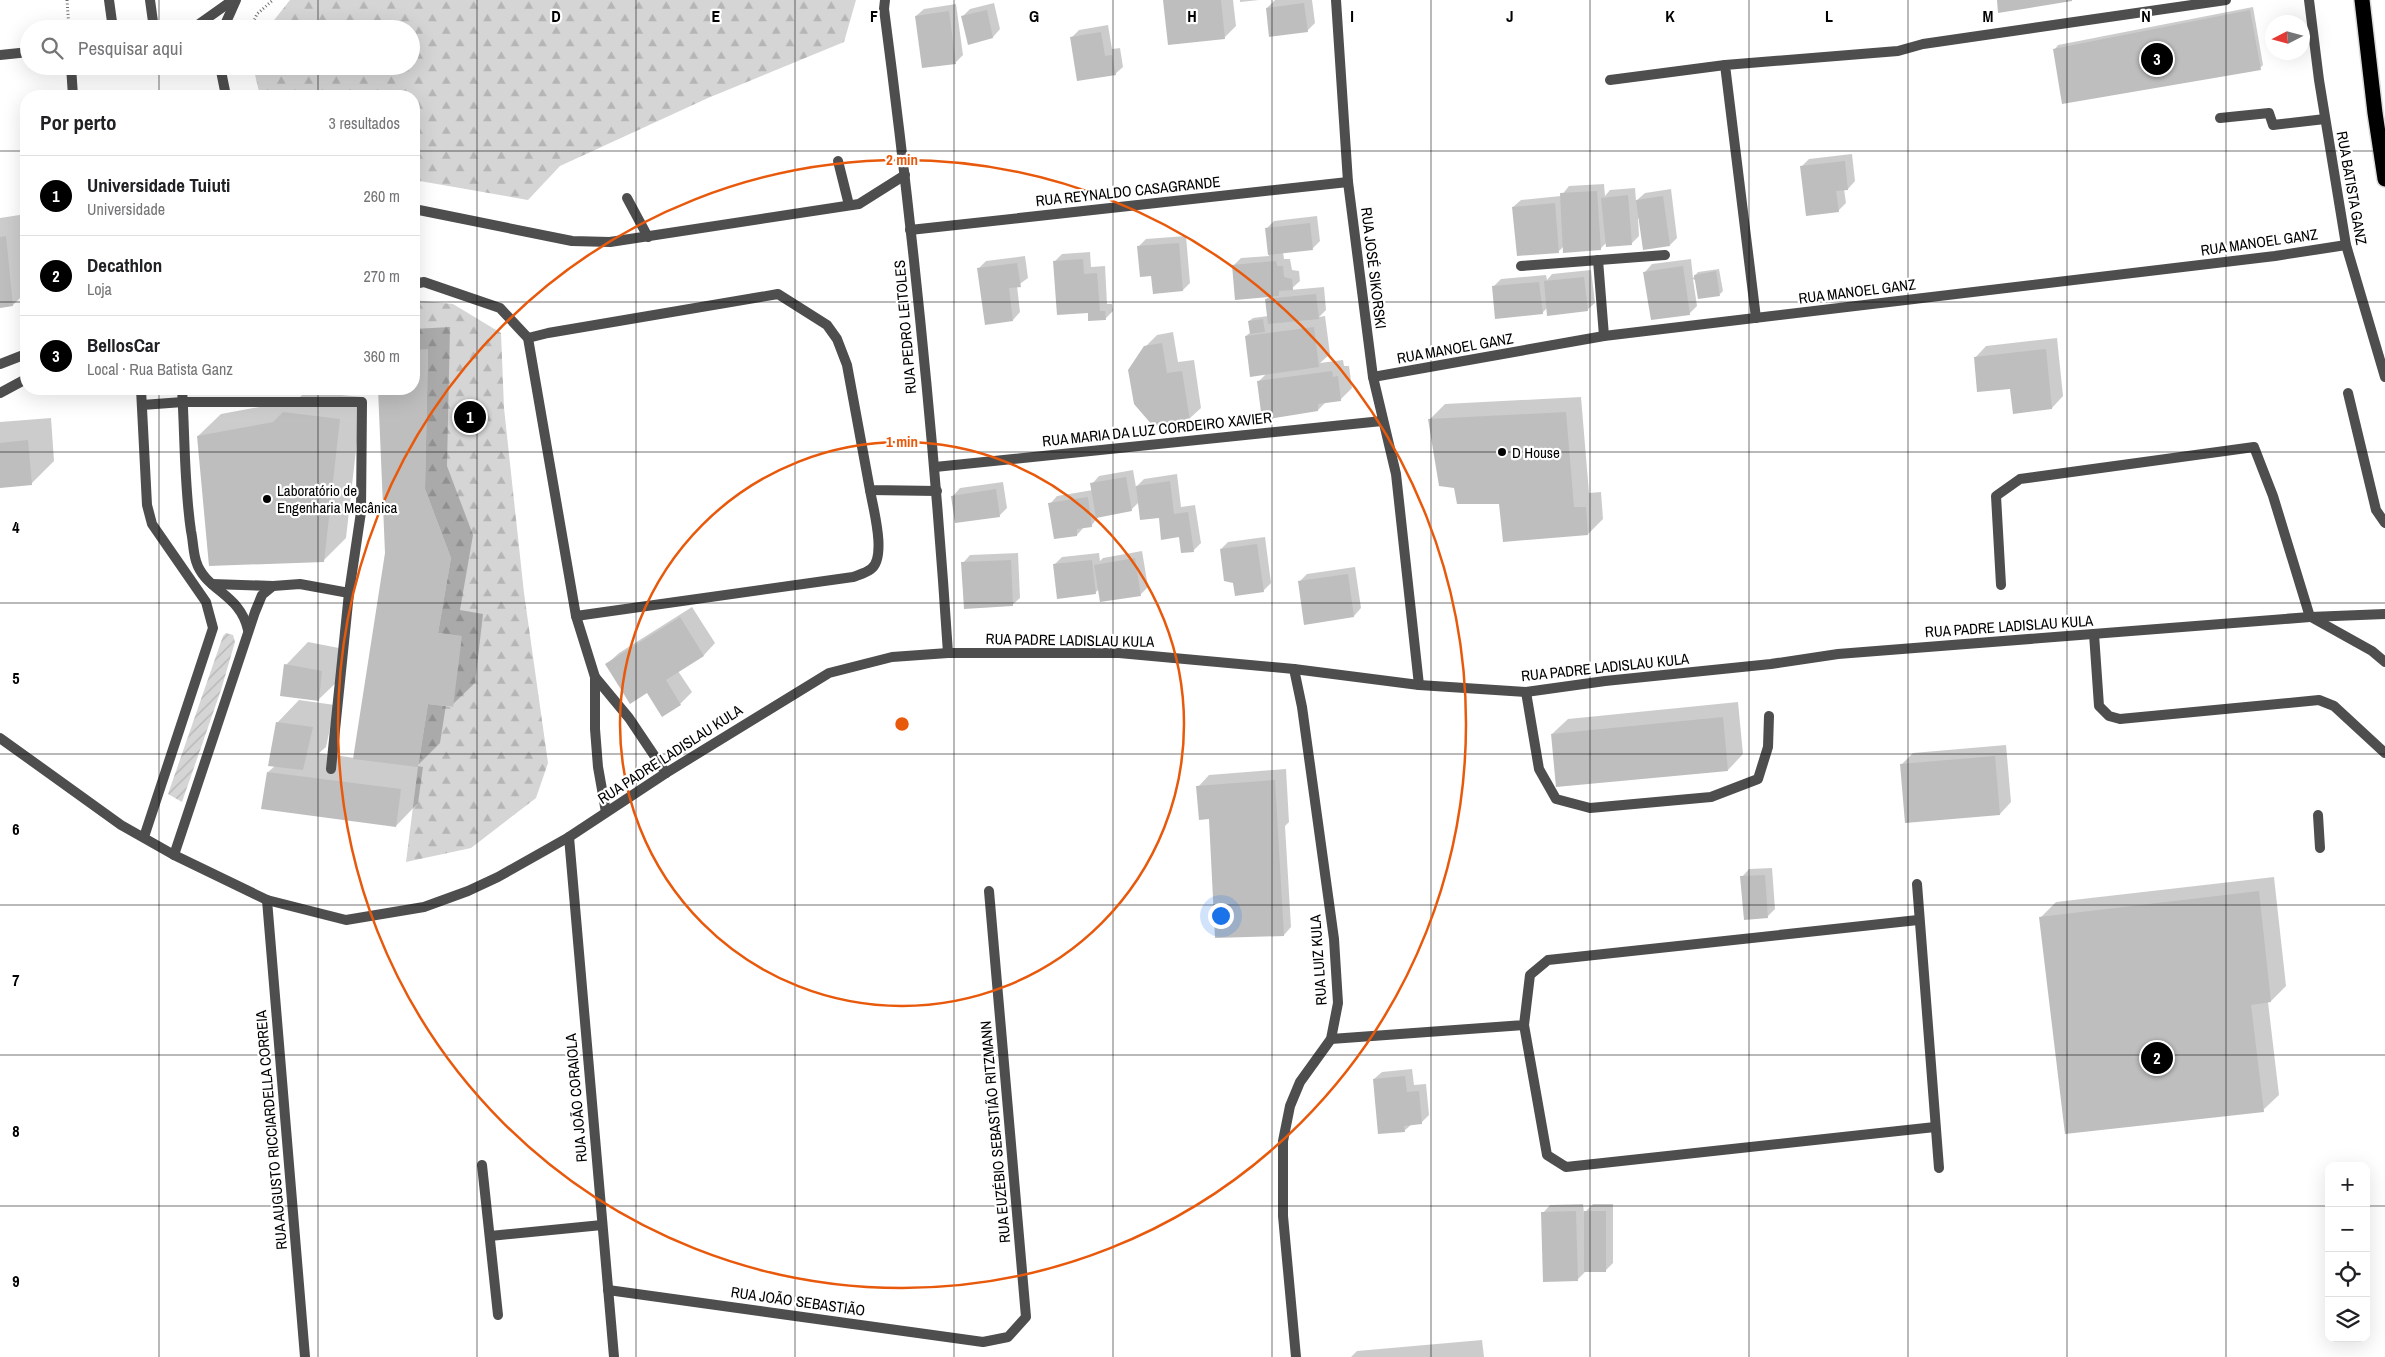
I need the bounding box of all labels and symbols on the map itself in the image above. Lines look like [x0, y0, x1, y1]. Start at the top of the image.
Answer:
text: D [551, 5, 561, 27]
text: E [712, 5, 721, 27]
text: F [870, 5, 878, 27]
text: G [1029, 5, 1039, 27]
text: H [1187, 5, 1197, 27]
text: I [1350, 5, 1354, 27]
text: J [1506, 5, 1514, 27]
text: K [1665, 5, 1675, 27]
text: L [1825, 5, 1833, 27]
text: M [1983, 5, 1994, 27]
text: N [2141, 5, 2151, 27]
north arrow [2265, 15, 2310, 60]
pin: 3 [2141, 40, 2173, 78]
street label: RUA BATISTA GANZ [2332, 129, 2372, 247]
text: 2 min [886, 149, 918, 170]
street label: RUA REYNALDO CASAGRANDE [1034, 171, 1222, 211]
street label: RUA JOSÉ SIKORSKI [1356, 206, 1392, 330]
street label: RUA MANOEL GANZ [2199, 223, 2319, 261]
street label: RUA PEDRO LEITOLES [889, 259, 921, 395]
street label: RUA MANOEL GANZ [1797, 273, 1917, 309]
street label: RUA MANOEL GANZ [1395, 327, 1515, 369]
pin: 1 [454, 398, 486, 436]
street label: RUA MARIA DA LUZ CORDEIRO XAVIER [1041, 406, 1273, 452]
text: 1 min [886, 431, 918, 452]
place label: D House [1512, 442, 1560, 463]
marker: D House [1496, 446, 1508, 458]
place label: Laboratório de Engenharia Mecânica [277, 480, 398, 518]
marker: Laboratório de Engenharia Mecânica [261, 493, 273, 505]
text: 4 [12, 516, 20, 538]
street label: RUA PADRE LADISLAU KULA [1924, 610, 2095, 642]
street label: RUA PADRE LADISLAU KULA [986, 628, 1155, 652]
street label: RUA PADRE LADISLAU KULA [1520, 648, 1691, 686]
text: 5 [12, 667, 20, 689]
street label: RUA PADRE LADISLAU KULA [594, 699, 747, 809]
centre of rings [893, 715, 911, 733]
text: 6 [12, 818, 20, 840]
your location [1208, 903, 1234, 929]
street label: RUA LUIZ KULA [1304, 913, 1332, 1006]
text: 7 [12, 969, 20, 991]
street label: RUA AUGUSTO RICCIARDELLA CORREIA [250, 1009, 292, 1251]
street label: RUA EUZÉBIO SEBASTIÃO RITZMANN [975, 1020, 1015, 1244]
street label: RUA JOÃO CORAIOLA [560, 1032, 592, 1163]
pin: 2 [2141, 1039, 2173, 1077]
text: 8 [12, 1120, 20, 1142]
text: 9 [12, 1270, 20, 1292]
street label: RUA JOÃO SEBASTIÃO [730, 1281, 866, 1321]

